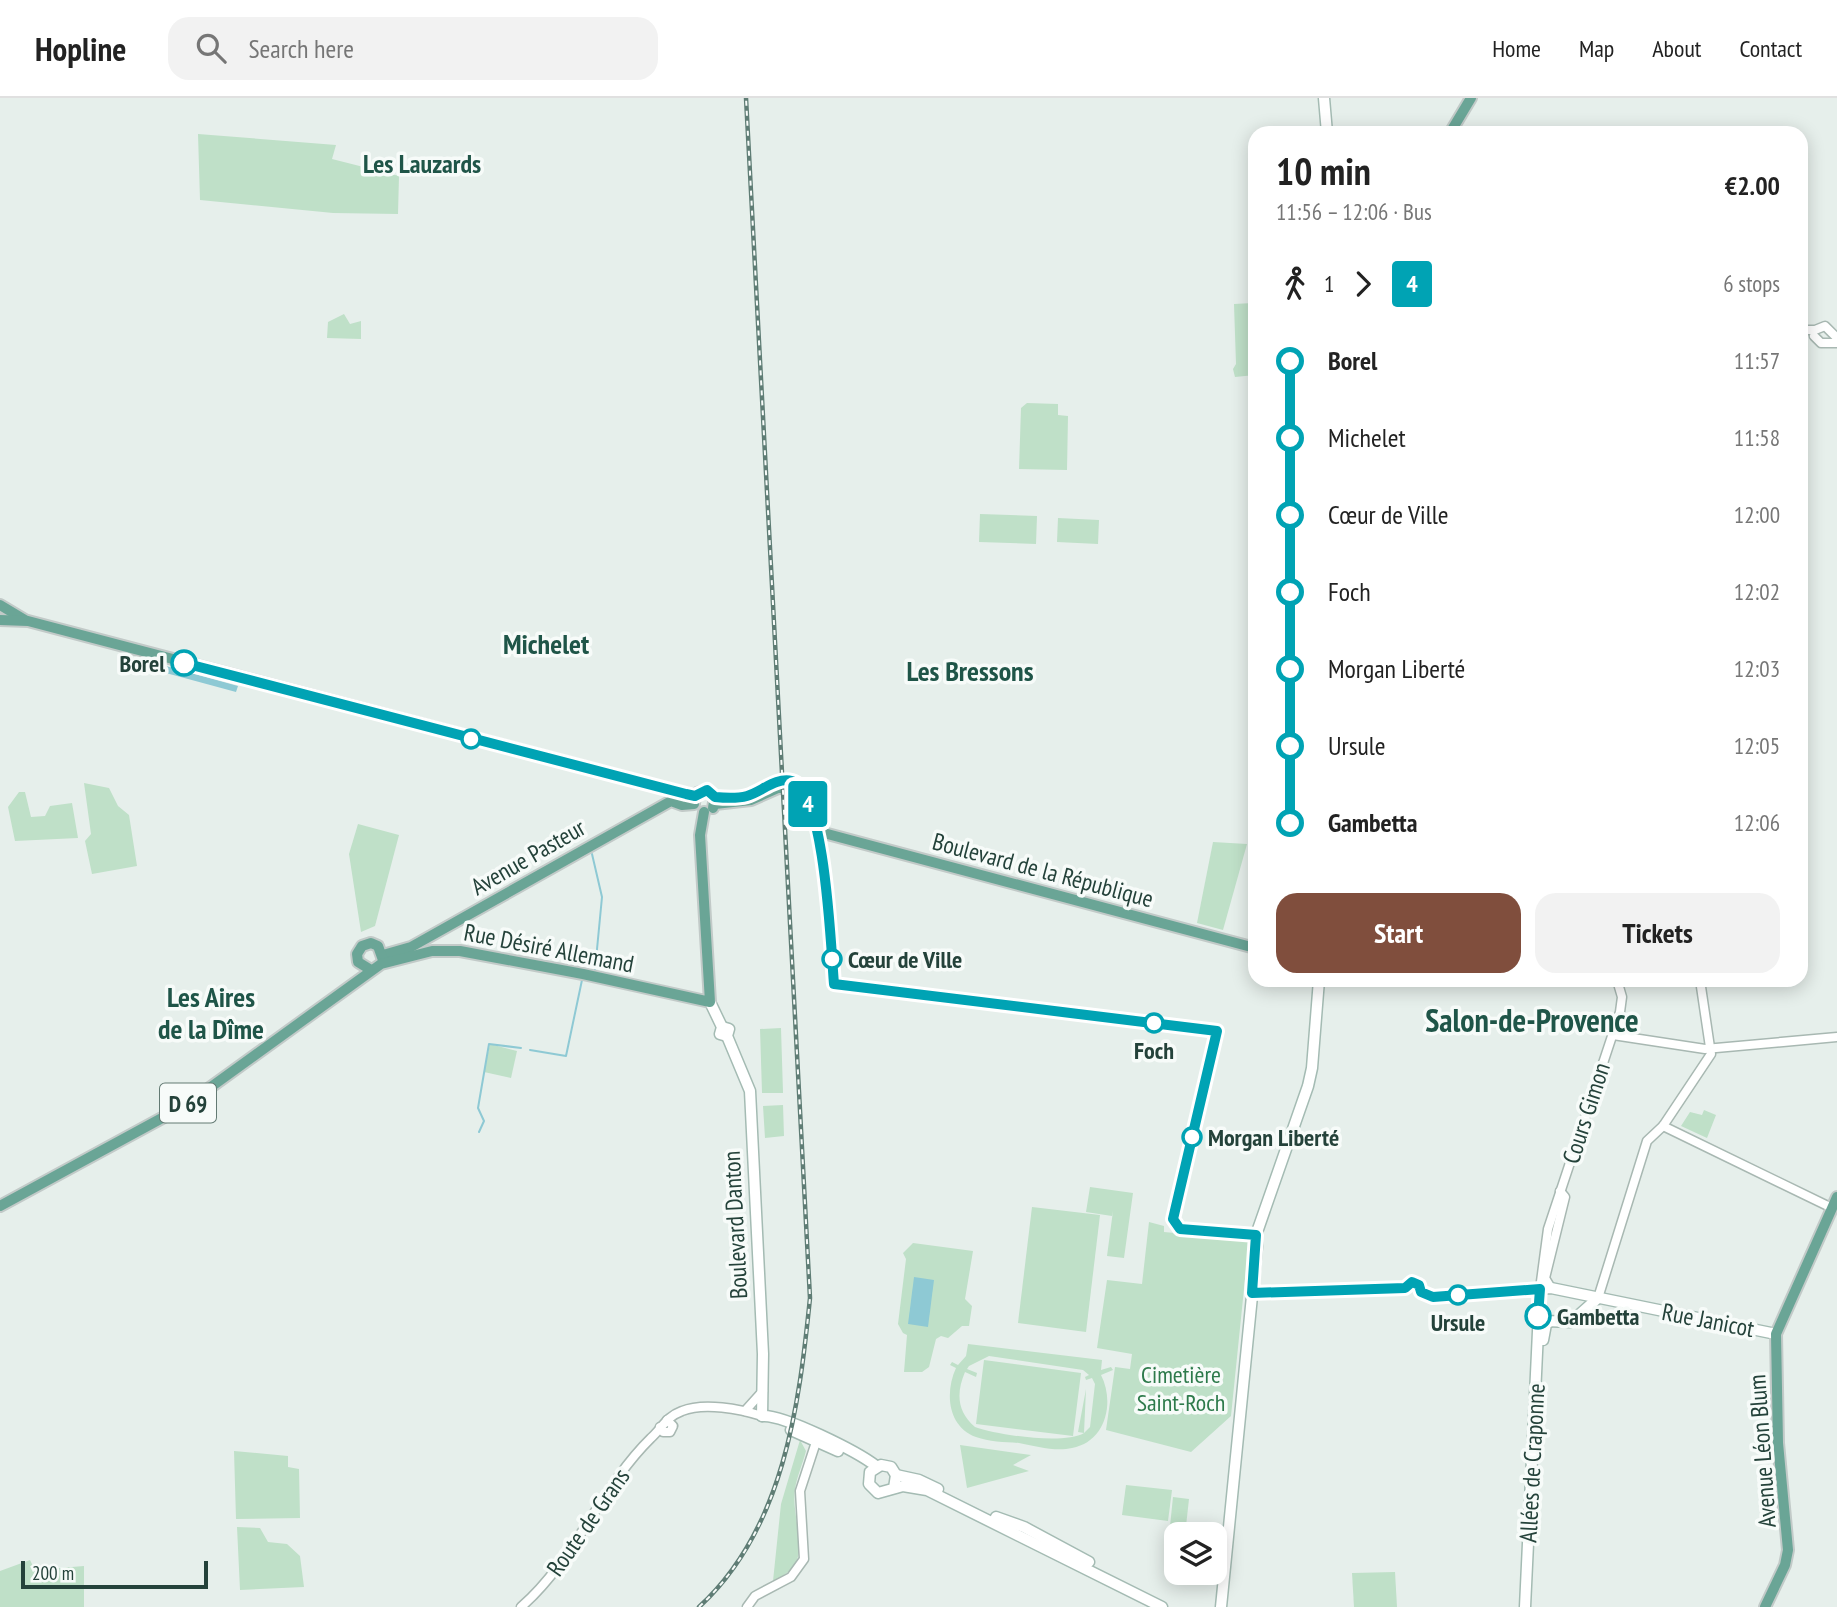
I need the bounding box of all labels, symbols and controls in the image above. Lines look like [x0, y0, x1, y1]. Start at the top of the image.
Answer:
search box [168, 17, 658, 80]
text: Hopline [35, 27, 126, 70]
icon: search [192, 29, 230, 67]
text: Search here [248, 32, 354, 65]
text: Home [1492, 33, 1541, 64]
text: Map [1579, 33, 1614, 64]
text: About [1652, 33, 1701, 64]
text: Contact [1739, 33, 1802, 64]
text: 10 min [1276, 146, 1371, 195]
district label: Les Lauzards [363, 147, 481, 180]
text: €2.00 [1725, 169, 1780, 202]
text: 11:56 – 12:06 · Bus [1276, 197, 1432, 226]
icon: walk [1276, 265, 1314, 303]
icon: forward [1344, 265, 1382, 303]
text: 4 [1406, 268, 1418, 299]
text: 1 [1324, 269, 1334, 298]
text: 6 stops [1723, 269, 1780, 298]
text: Borel [1328, 344, 1377, 377]
text: 11:57 [1734, 346, 1780, 375]
text: Michelet [1328, 421, 1406, 454]
text: 11:58 [1734, 423, 1780, 452]
text: Cœur de Ville [1328, 498, 1449, 531]
text: 12:00 [1734, 500, 1780, 529]
text: Foch [1328, 575, 1371, 608]
text: 12:02 [1734, 577, 1780, 606]
district label: Michelet [503, 625, 589, 662]
place label: Borel [119, 648, 165, 679]
marker: Borel [171, 650, 197, 676]
district label: Les Bressons [906, 652, 1034, 689]
text: Morgan Liberté [1328, 652, 1465, 685]
text: 12:03 [1734, 654, 1780, 683]
unlabelled marker [461, 729, 481, 749]
text: Ursule [1328, 729, 1386, 762]
text: 12:05 [1734, 731, 1780, 760]
line badge: 4 [785, 781, 831, 827]
text: 4 [802, 788, 814, 819]
text: Gambetta [1328, 806, 1417, 839]
text: 12:06 [1734, 808, 1780, 837]
street label: Avenue Pasteur [465, 812, 591, 902]
street label: Boulevard de la République [929, 826, 1157, 914]
button: Start [1276, 893, 1521, 973]
button: Tickets [1535, 893, 1780, 973]
street label: Rue Désiré Allemand [461, 916, 637, 980]
place label: Cœur de Ville [848, 944, 962, 975]
marker: Cœur de Ville [822, 949, 842, 969]
district label: Les Aires de la Dîme [158, 978, 264, 1047]
district label: Salon-de-Provence [1425, 999, 1639, 1041]
marker: Foch [1144, 1013, 1164, 1033]
place label: Foch [1134, 1035, 1174, 1066]
street label: Cours Gimon [1555, 1059, 1617, 1167]
road number: D 69 [160, 1084, 216, 1122]
place label: Morgan Liberté [1208, 1122, 1339, 1153]
marker: Morgan Liberté [1182, 1127, 1202, 1147]
street label: Boulevard Danton [716, 1150, 754, 1300]
marker: Ursule [1448, 1285, 1468, 1305]
street label: Rue Janicot [1659, 1296, 1757, 1344]
place label: Gambetta [1557, 1301, 1640, 1332]
marker: Gambetta [1525, 1303, 1551, 1329]
place label: Ursule [1431, 1307, 1485, 1338]
park label: Cimetière Saint-Roch [1137, 1359, 1225, 1418]
street label: Avenue Léon Blum [1741, 1373, 1783, 1529]
street label: Allées de Craponne [1512, 1383, 1552, 1543]
street label: Route de Grans [540, 1462, 636, 1582]
map controls [1164, 1522, 1227, 1585]
button: layers [1164, 1522, 1227, 1585]
scale bar [21, 1558, 208, 1590]
text: 200 m [32, 1561, 74, 1585]

